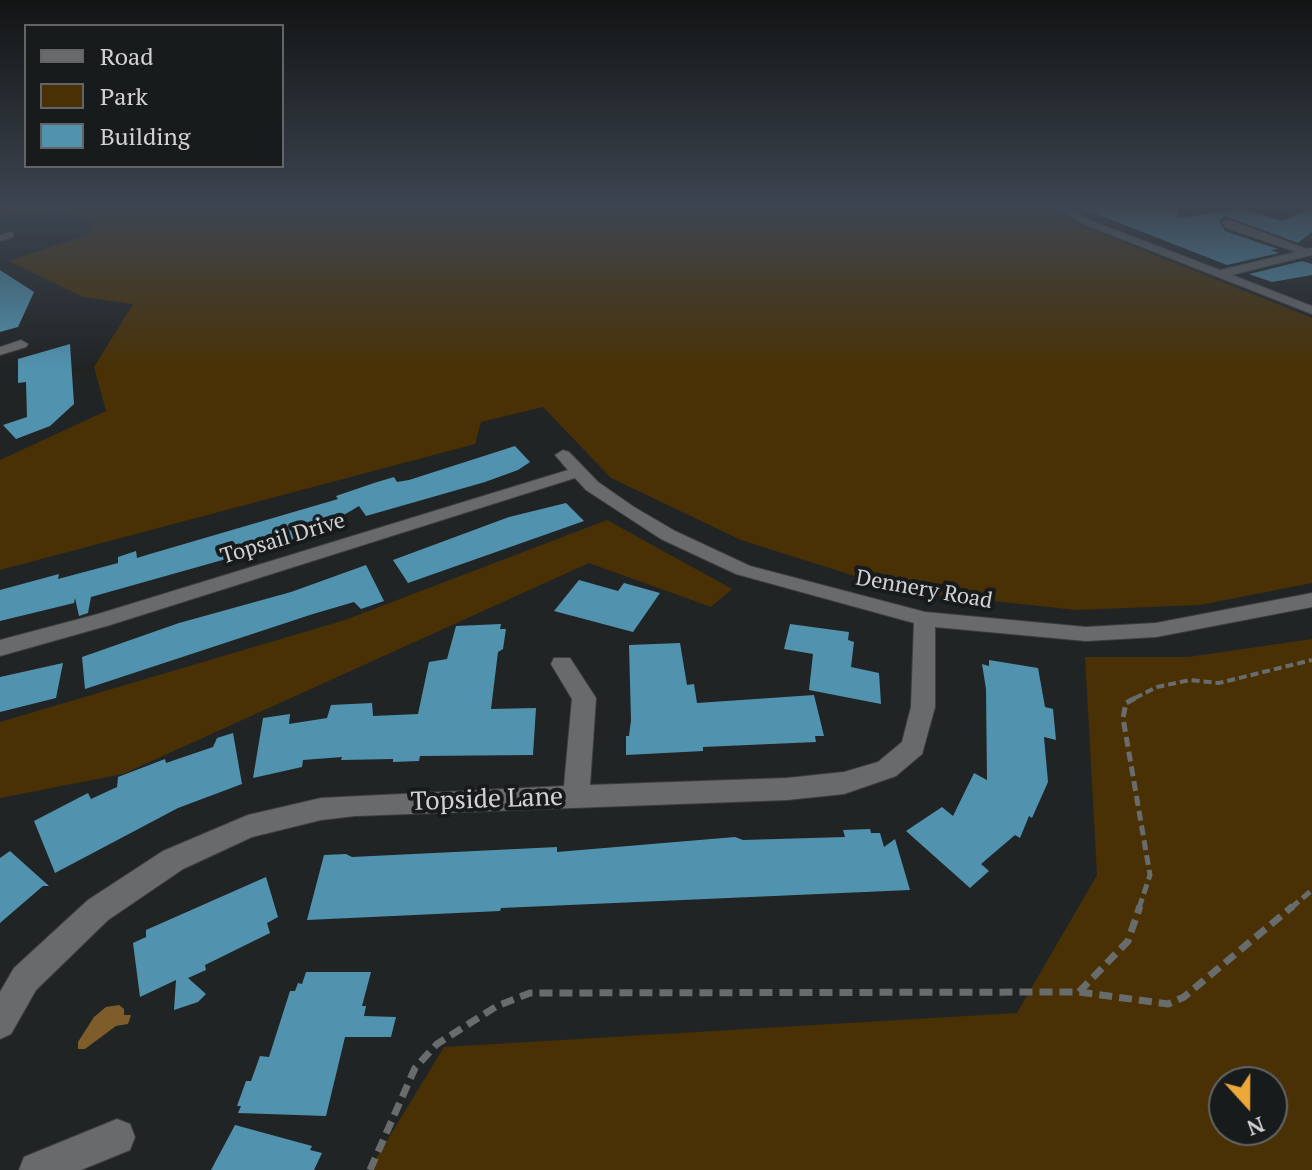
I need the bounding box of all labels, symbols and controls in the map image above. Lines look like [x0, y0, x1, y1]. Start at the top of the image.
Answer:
legend [24, 24, 284, 168]
text: Road [100, 40, 154, 72]
text: Park [100, 80, 148, 112]
text: Building [100, 120, 190, 152]
street label: Topsail Drive [218, 508, 348, 570]
street label: Dennery Road [854, 565, 994, 615]
street label: Topside Lane [410, 782, 564, 818]
north arrow [1208, 1066, 1288, 1146]
text: N [1243, 1110, 1269, 1144]

